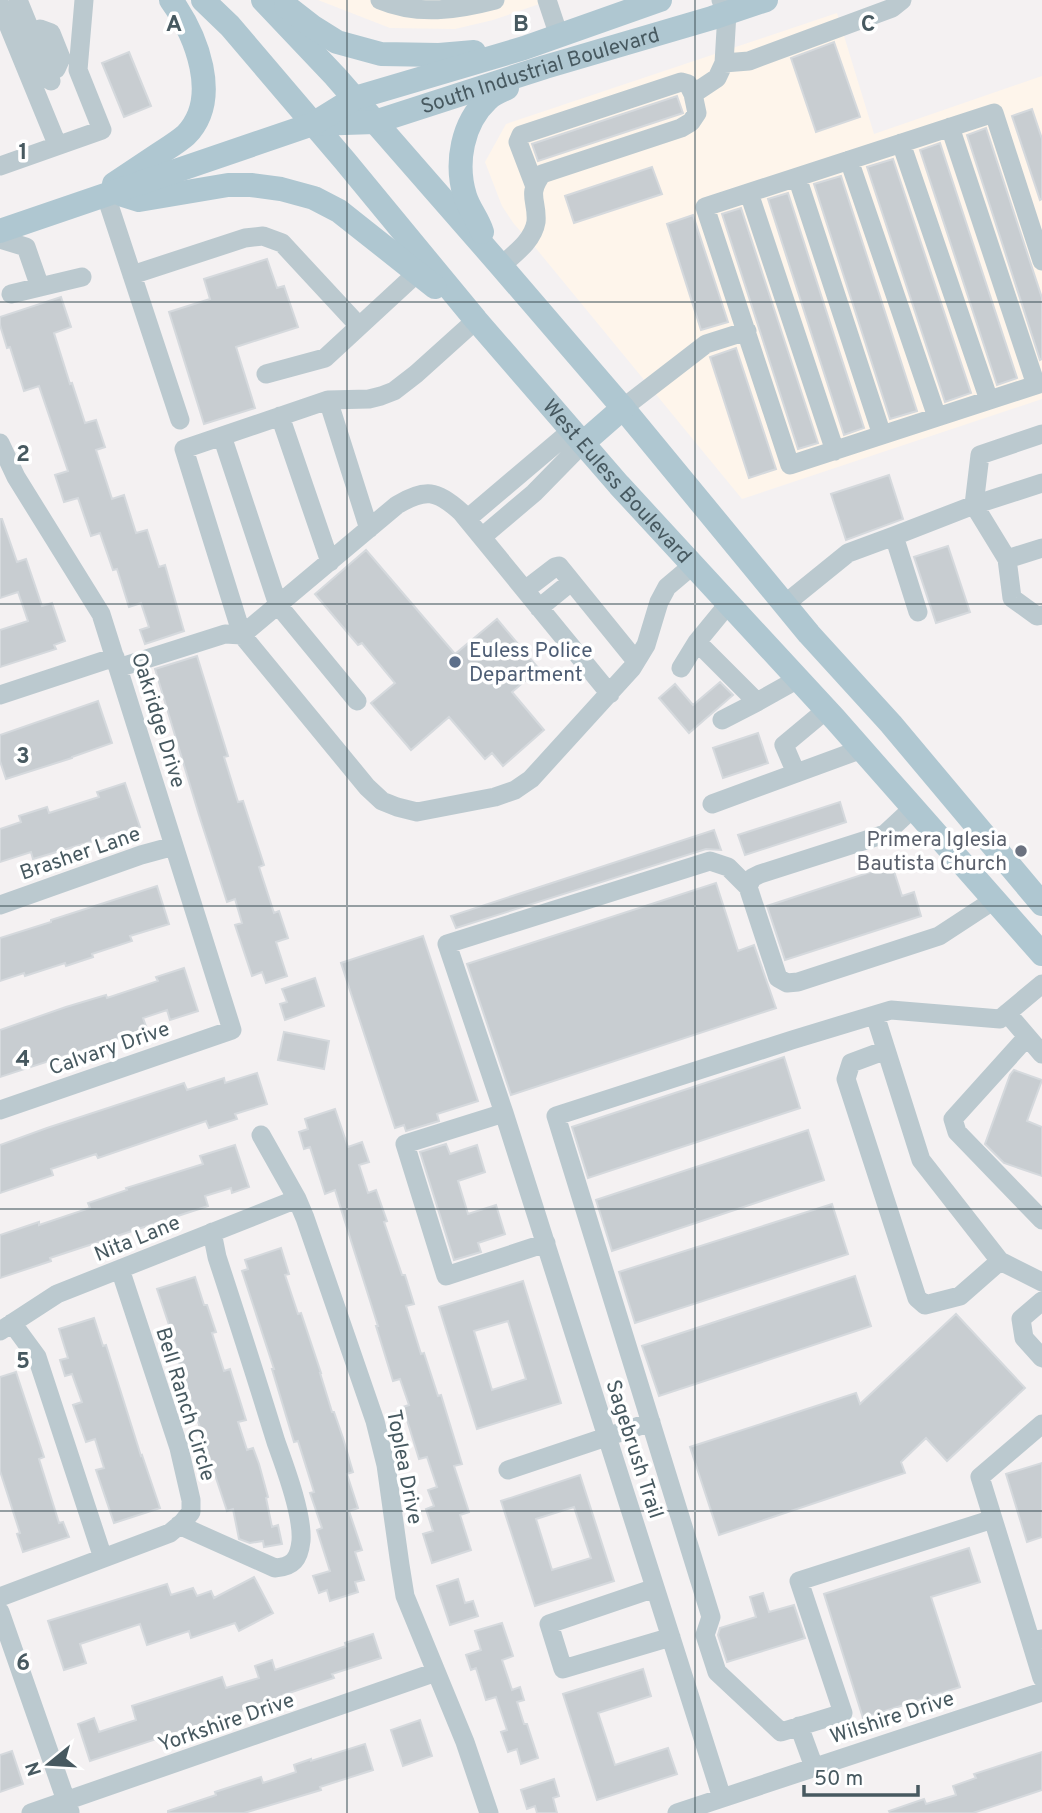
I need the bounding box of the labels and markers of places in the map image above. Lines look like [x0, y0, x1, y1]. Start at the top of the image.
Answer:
place label: Euless Police Department [469, 638, 592, 689]
marker: Euless Police Department [447, 654, 463, 670]
place label: Primera Iglesia Bautista Church [857, 827, 1007, 878]
marker: Primera Iglesia Bautista Church [1013, 843, 1029, 859]

